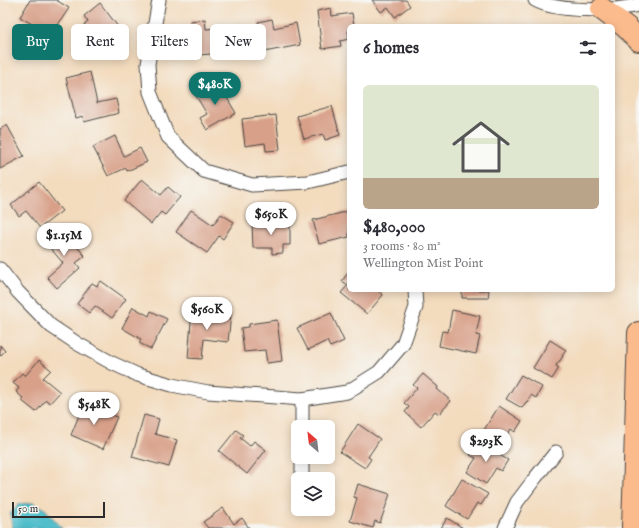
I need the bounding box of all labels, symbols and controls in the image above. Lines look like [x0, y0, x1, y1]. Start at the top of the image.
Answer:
chip: Buy [12, 24, 63, 60]
chip: Rent [71, 24, 129, 60]
chip: Filters [137, 24, 202, 60]
chip: New [210, 24, 266, 60]
icon: filters [577, 37, 599, 59]
text: 6 homes [363, 38, 419, 59]
pin: $480K [187, 72, 243, 106]
text: $480K [198, 76, 232, 93]
icon: home [445, 111, 517, 183]
pin: $650K [243, 202, 299, 236]
text: $650K [254, 206, 288, 223]
text: $480,000 [363, 217, 425, 238]
pin: $1.15M [31, 223, 97, 257]
text: $1.15M [46, 227, 82, 244]
text: 3 rooms · 80 m² [363, 238, 441, 255]
text: Wellington Mist Point [363, 255, 483, 272]
pin: $560K [179, 297, 235, 331]
text: $560K [190, 301, 224, 318]
pin: $548K [66, 392, 122, 426]
text: $548K [78, 396, 110, 413]
north arrow [291, 420, 335, 464]
map controls [291, 420, 335, 516]
pin: $293K [458, 429, 514, 463]
text: $293K [469, 433, 503, 450]
button: layers [291, 472, 335, 516]
scale bar [12, 500, 105, 519]
text: 50 m [18, 502, 38, 516]

